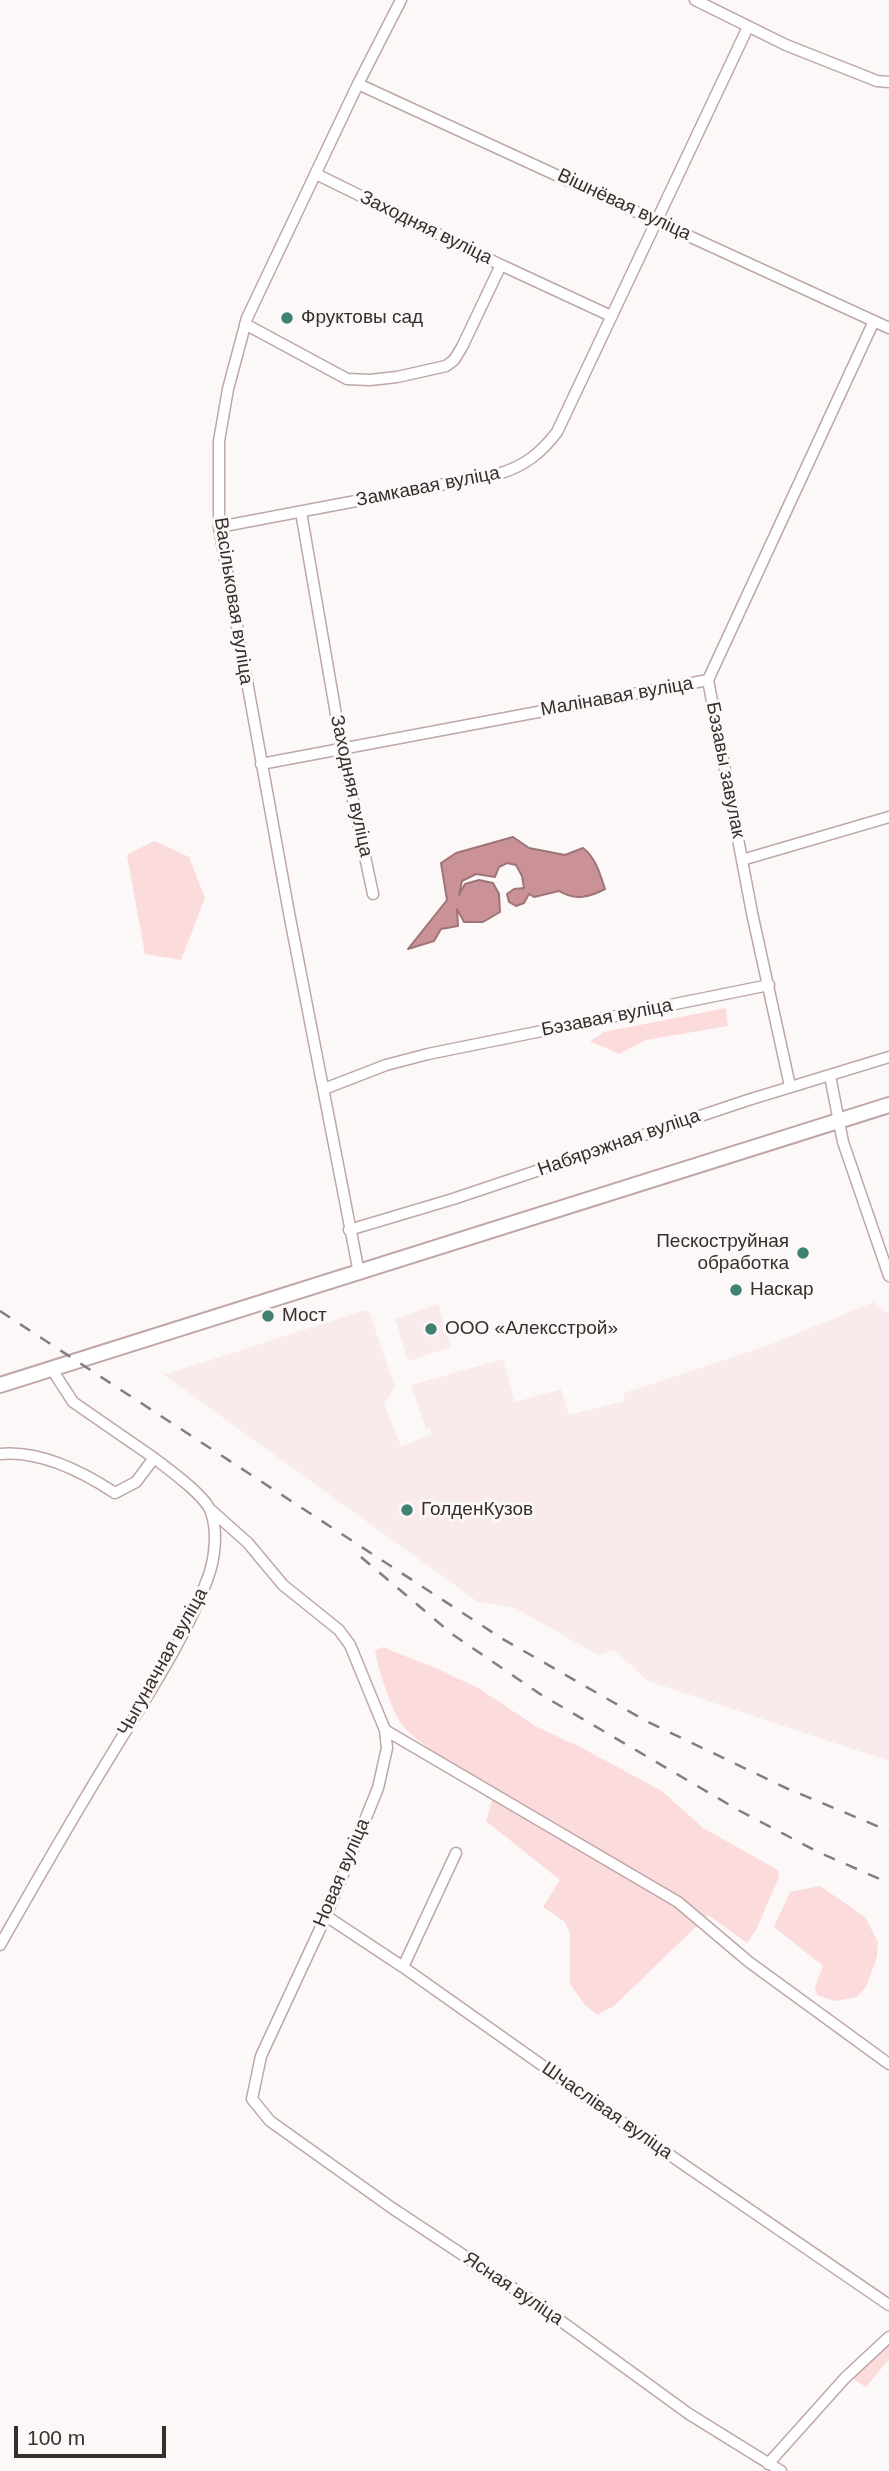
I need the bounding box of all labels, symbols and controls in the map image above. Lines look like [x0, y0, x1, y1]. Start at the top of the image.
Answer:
street label: Вішнёвая вуліца [554, 164, 694, 246]
street label: Заходняя вуліца [356, 186, 496, 270]
place label: Фруктовы сад [301, 307, 423, 329]
marker: Фруктовы сад [279, 310, 295, 326]
street label: Замкавая вуліца [354, 462, 502, 512]
street label: Васільковая вуліца [209, 516, 257, 686]
street label: Малінавая вуліца [539, 672, 695, 722]
street label: Бэзавы завулак [701, 700, 749, 840]
street label: Заходняя вуліца [325, 713, 377, 859]
street label: Бэзавая вуліца [540, 994, 674, 1042]
street label: Набярэжная вуліца [535, 1105, 703, 1181]
place label: Пескоструйная обработка [656, 1231, 789, 1275]
marker: Пескоструйная обработка [795, 1245, 811, 1261]
place label: Наскар [750, 1279, 814, 1301]
marker: Наскар [728, 1282, 744, 1298]
place label: Мост [282, 1305, 327, 1327]
marker: Мост [260, 1308, 276, 1324]
place label: ООО «Алексстрой» [445, 1318, 618, 1340]
marker: ООО «Алексстрой» [423, 1321, 439, 1337]
place label: ГолденКузов [421, 1499, 533, 1521]
marker: ГолденКузов [399, 1502, 415, 1518]
street label: Чыгуначная вуліца [113, 1584, 213, 1740]
street label: Новая вуліца [309, 1815, 375, 1931]
street label: Шчаслівая вуліца [537, 2057, 677, 2165]
street label: Ясная вуліца [459, 2247, 567, 2331]
scale bar [18, 2412, 170, 2456]
text: 100 m [27, 2426, 85, 2449]

